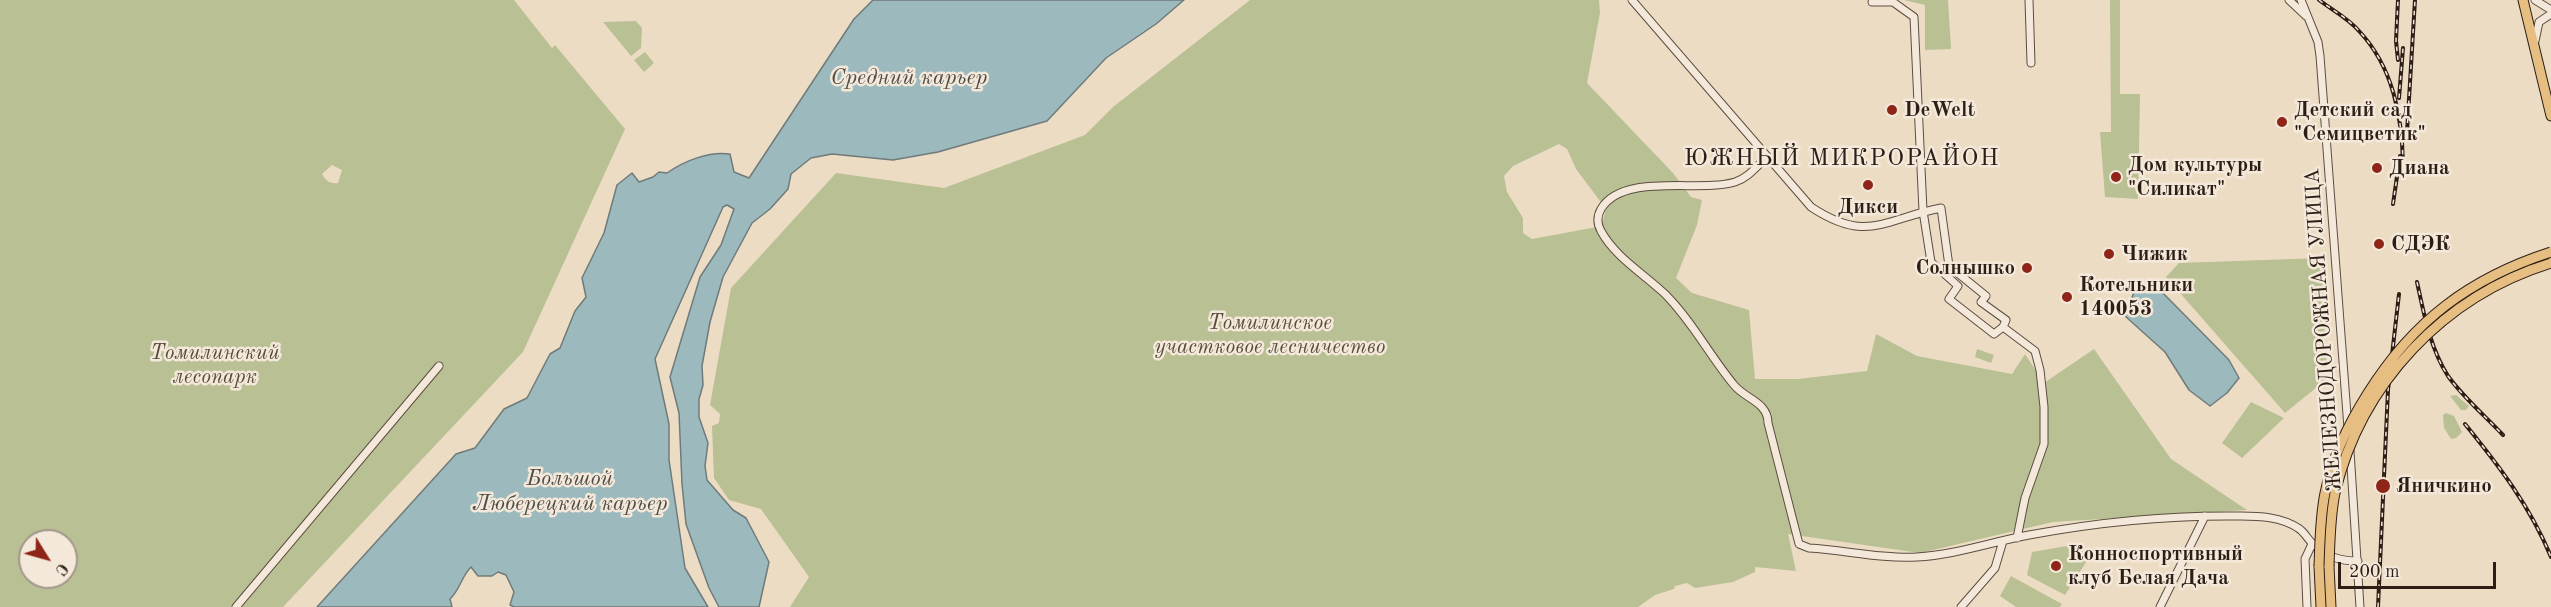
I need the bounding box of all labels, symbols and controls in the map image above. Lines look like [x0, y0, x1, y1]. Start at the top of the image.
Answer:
water label: Средний карьер [831, 65, 987, 91]
place label: DeWelt [1904, 97, 1975, 123]
place label: Детский сад "Семицветик" [2294, 97, 2426, 147]
marker: DeWelt [1885, 103, 1899, 117]
marker: Детский сад "Семицветик" [2275, 115, 2289, 129]
district label: ЮЖНЫЙ МИКРОРАЙОН [1684, 145, 2000, 173]
place label: Дом культуры "Силикат" [2128, 152, 2262, 202]
place label: Диана [2389, 155, 2450, 181]
marker: Диана [2370, 161, 2384, 175]
street label: ЖЕЛЕЗНОДОРОЖНАЯ УЛИЦА [2300, 167, 2348, 493]
marker: Дом культуры "Силикат" [2109, 170, 2123, 184]
marker: Дикси [1861, 178, 1875, 192]
place label: Дикси [1838, 194, 1898, 220]
place label: СДЭК [2391, 231, 2450, 257]
marker: СДЭК [2372, 237, 2386, 251]
place label: Чижик [2121, 241, 2188, 267]
marker: Чижик [2102, 247, 2116, 261]
place label: Солнышко [1916, 255, 2015, 281]
marker: Солнышко [2020, 261, 2034, 275]
place label: Котельники 140053 [2079, 272, 2193, 322]
marker: Котельники 140053 [2060, 290, 2074, 304]
park label: Томилинское участковое лесничество [1155, 310, 1385, 360]
park label: Томилинский лесопарк [150, 340, 280, 390]
water label: Большой Люберецкий карьер [472, 466, 668, 518]
place label: Яничкино [2396, 473, 2492, 499]
marker: Яничкино [2374, 477, 2392, 495]
north arrow [18, 529, 78, 589]
place label: Конноспортивный клуб Белая Дача [2068, 541, 2243, 591]
scale bar [2341, 550, 2498, 588]
marker: Конноспортивный клуб Белая Дача [2049, 559, 2063, 573]
text: С [51, 560, 70, 578]
text: 200 m [2349, 563, 2400, 581]

